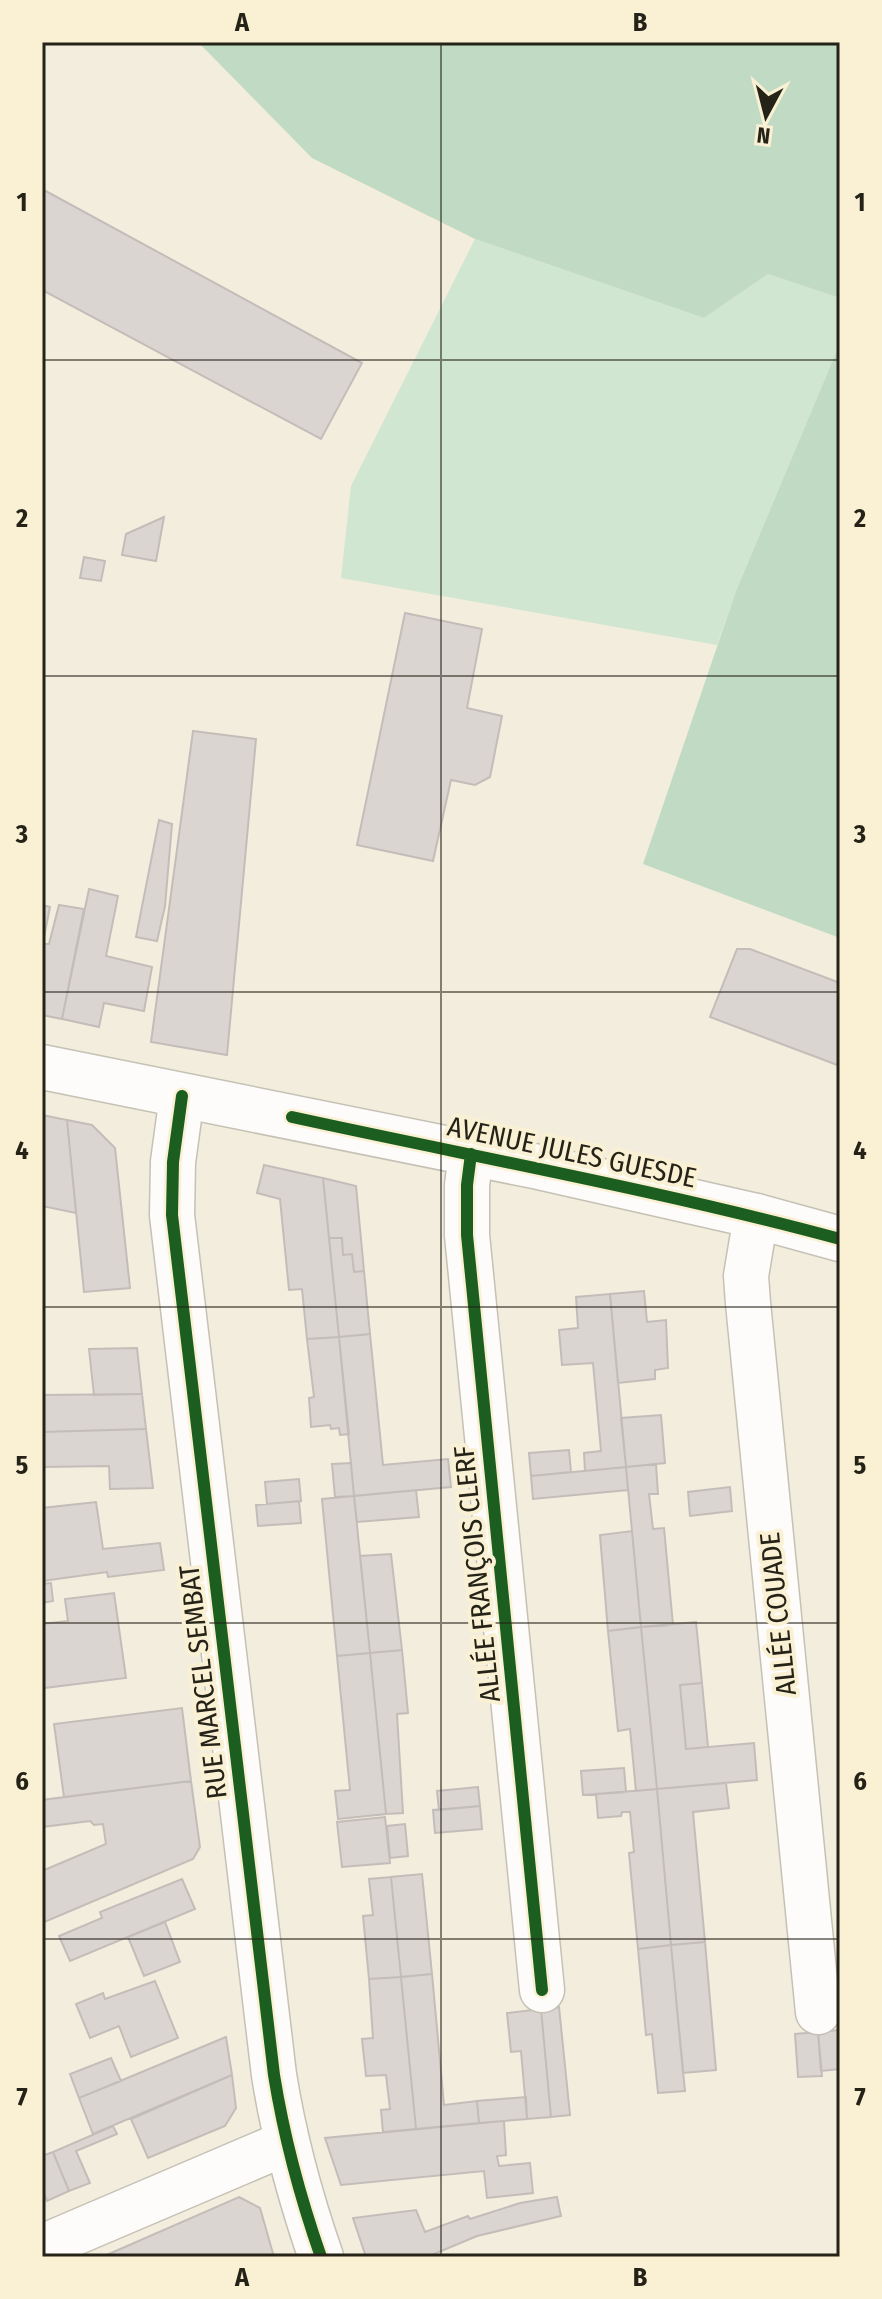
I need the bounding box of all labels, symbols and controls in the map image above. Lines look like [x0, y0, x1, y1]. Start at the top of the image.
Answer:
text: A [234, 7, 250, 38]
text: B [633, 7, 648, 38]
north arrow [726, 76, 806, 156]
text: N [755, 121, 772, 150]
text: 1 [17, 187, 28, 218]
text: 1 [855, 187, 866, 218]
text: 2 [15, 503, 28, 534]
text: 2 [853, 503, 866, 534]
text: 3 [15, 819, 28, 850]
text: 3 [853, 819, 866, 850]
street label: AVENUE JULES GUESDE [445, 1110, 699, 1194]
text: 4 [15, 1135, 29, 1166]
text: 4 [853, 1135, 867, 1166]
street label: ALLÉE FRANÇOIS CLERF [447, 1444, 507, 1704]
text: 5 [16, 1450, 29, 1481]
text: 5 [854, 1450, 867, 1481]
street label: ALLÉE COUADE [753, 1531, 803, 1697]
street label: RUE MARCEL SEMBAT [172, 1563, 234, 1801]
text: 6 [15, 1766, 29, 1797]
text: 6 [853, 1766, 867, 1797]
text: 7 [16, 2082, 28, 2113]
text: 7 [854, 2082, 866, 2113]
text: A [234, 2262, 250, 2293]
text: B [633, 2262, 648, 2293]

